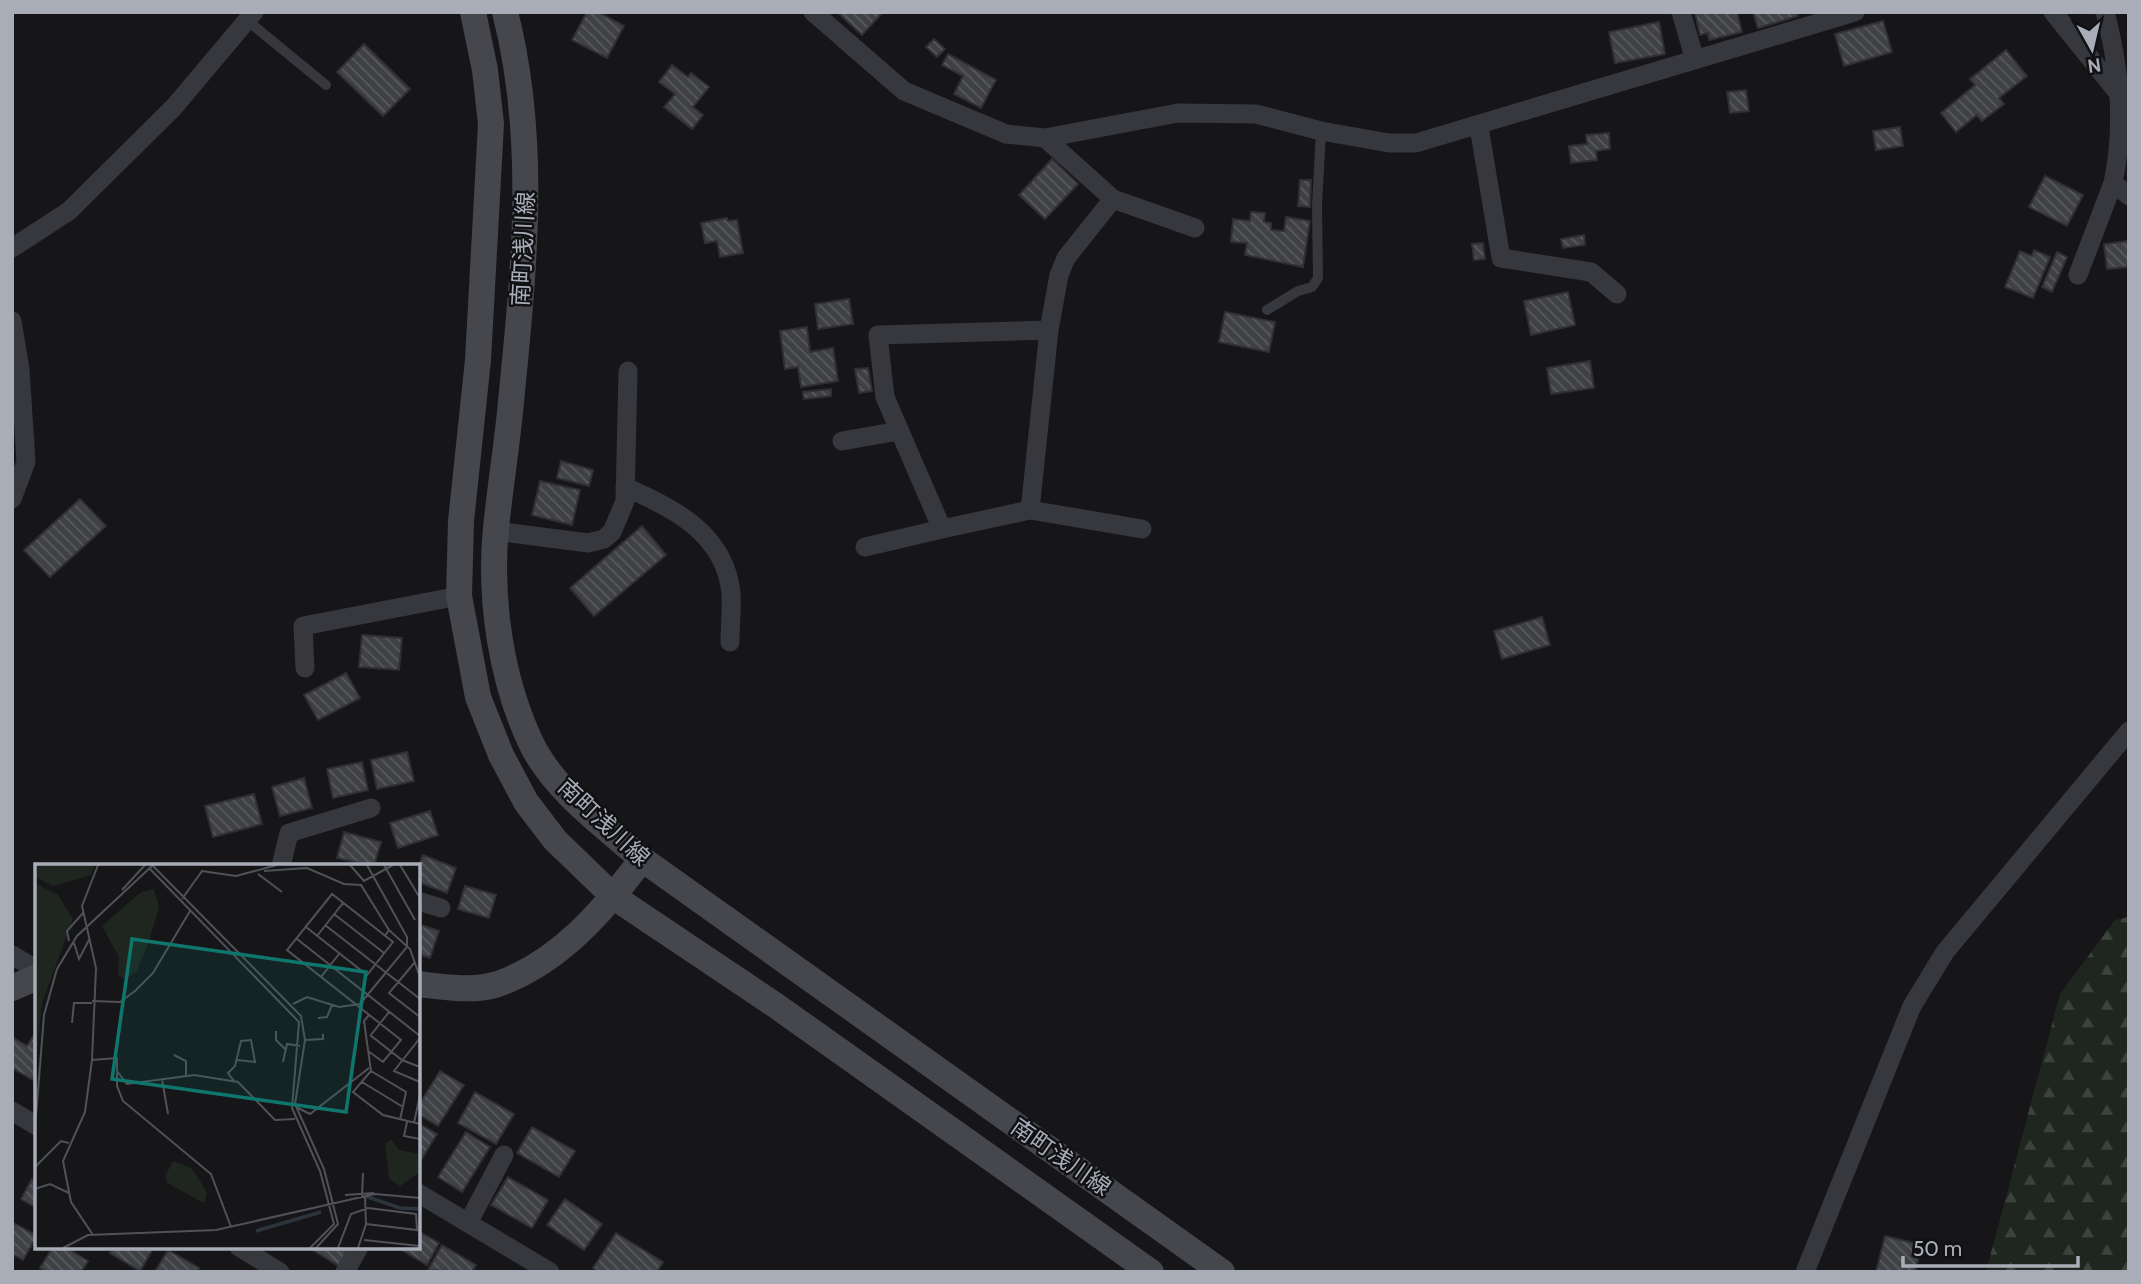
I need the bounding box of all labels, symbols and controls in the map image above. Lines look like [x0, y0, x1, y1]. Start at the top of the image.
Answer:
north arrow [2057, 14, 2127, 84]
text: N [2086, 53, 2103, 78]
street label: 南町浅川線 [506, 191, 540, 307]
street label: 南町浅川線 [552, 773, 656, 871]
inset map [35, 864, 420, 1249]
street label: 南町浅川線 [1006, 1113, 1116, 1201]
scale bar [1903, 1224, 2078, 1268]
text: 50 m [1913, 1236, 1962, 1261]

